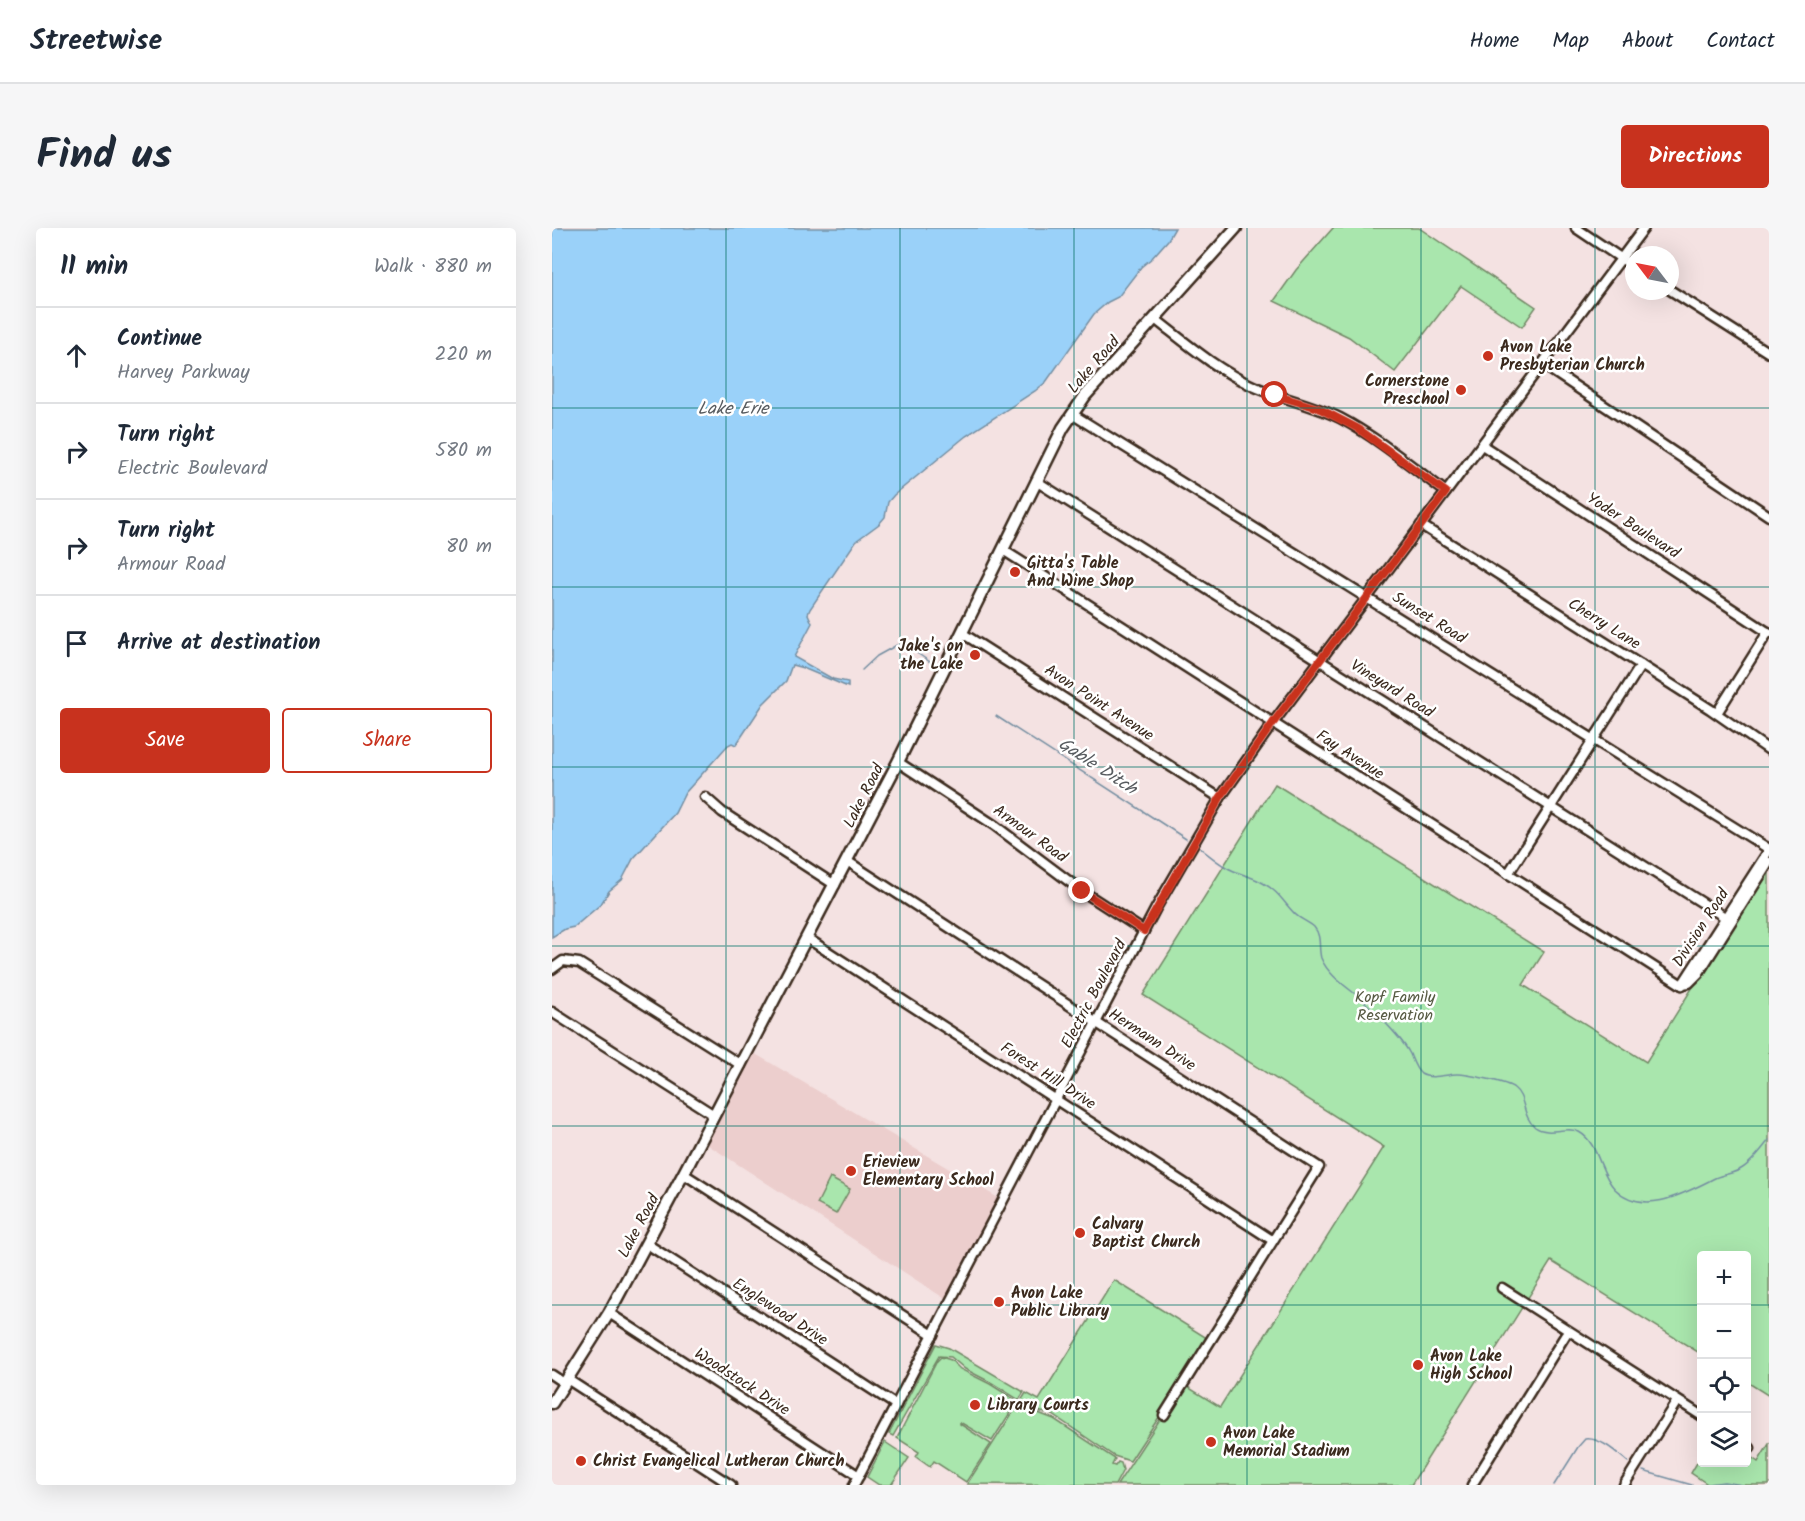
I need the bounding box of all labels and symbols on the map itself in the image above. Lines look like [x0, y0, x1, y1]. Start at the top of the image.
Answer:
north arrow [1625, 246, 1679, 300]
street label: Lake Road [1062, 330, 1127, 399]
place label: Avon Lake Presbyterian Church [1500, 335, 1645, 378]
marker: Avon Lake Presbyterian Church [1481, 349, 1495, 363]
place label: Cornerstone Preschool [1365, 369, 1450, 412]
route start [1261, 381, 1287, 407]
marker: Cornerstone Preschool [1454, 383, 1468, 397]
water label: Lake Erie [698, 395, 770, 424]
street label: Yoder Boulevard [1581, 486, 1686, 566]
place label: Gitta's Table And Wine Shop [1027, 551, 1134, 594]
marker: Gitta's Table And Wine Shop [1008, 565, 1022, 579]
street label: Sunset Road [1387, 585, 1472, 651]
street label: Cherry Lane [1563, 592, 1645, 656]
place label: Jake's on the Lake [898, 634, 963, 677]
marker: Jake's on the Lake [968, 648, 982, 662]
street label: Vineyard Road [1345, 653, 1440, 725]
street label: Avon Point Avenue [1039, 658, 1159, 748]
street label: Fay Avenue [1311, 724, 1389, 786]
water label: Gable Ditch [1052, 731, 1143, 804]
street label: Lake Road [837, 758, 891, 833]
street label: Armour Road [988, 798, 1073, 870]
route end [1068, 877, 1094, 903]
street label: Division Road [1666, 883, 1736, 972]
street label: Electric Boulevard [1055, 934, 1134, 1053]
park label: Kopf Family Reservation [1355, 985, 1436, 1028]
street label: Hermann Drive [1103, 1002, 1201, 1078]
street label: Forest Hill Drive [995, 1036, 1101, 1116]
place label: Erieview Elementary School [863, 1150, 995, 1193]
marker: Erieview Elementary School [844, 1164, 858, 1178]
street label: Lake Road [612, 1189, 667, 1263]
place label: Calvary Baptist Church [1092, 1212, 1200, 1255]
marker: Calvary Baptist Church [1073, 1226, 1087, 1240]
street label: Englewood Drive [727, 1272, 833, 1352]
place label: Avon Lake Public Library [1011, 1281, 1110, 1324]
marker: Avon Lake Public Library [992, 1295, 1006, 1309]
street label: Woodstock Drive [689, 1342, 795, 1422]
place label: Avon Lake High School [1430, 1344, 1513, 1387]
marker: Avon Lake High School [1411, 1358, 1425, 1372]
place label: Library Courts [987, 1393, 1089, 1418]
marker: Library Courts [968, 1398, 982, 1412]
place label: Avon Lake Memorial Stadium [1223, 1421, 1350, 1464]
marker: Avon Lake Memorial Stadium [1204, 1435, 1218, 1449]
place label: Christ Evangelical Lutheran Church [593, 1449, 844, 1474]
marker: Christ Evangelical Lutheran Church [574, 1454, 588, 1468]

